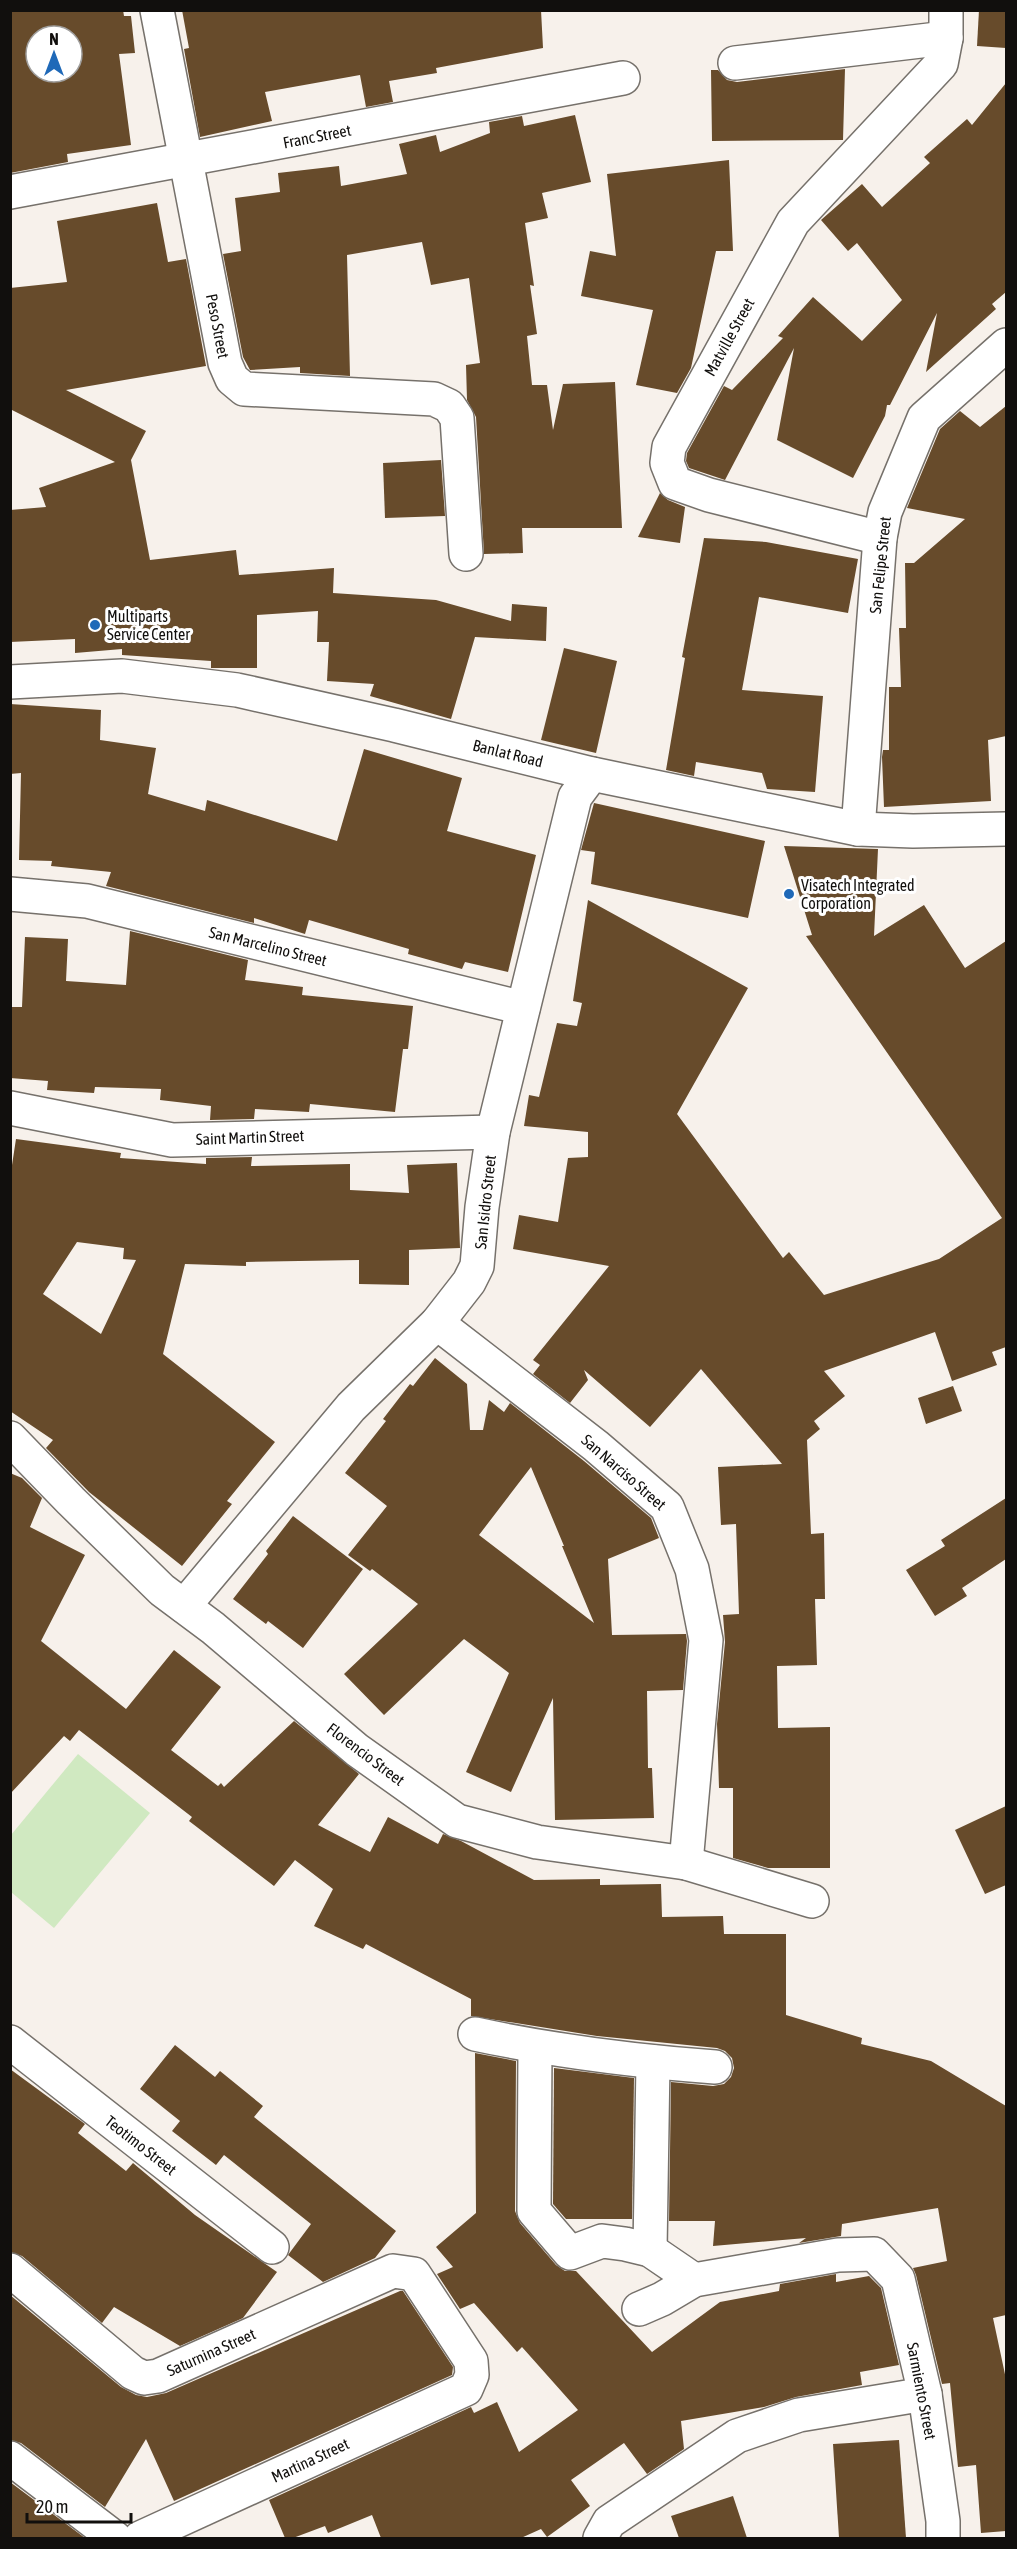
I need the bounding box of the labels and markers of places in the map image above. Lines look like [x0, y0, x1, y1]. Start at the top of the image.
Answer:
place label: Multiparts Service Center [107, 607, 190, 643]
marker: Multiparts Service Center [88, 618, 102, 632]
place label: Visatech Integrated Corporation [801, 876, 915, 913]
marker: Visatech Integrated Corporation [782, 887, 796, 901]

